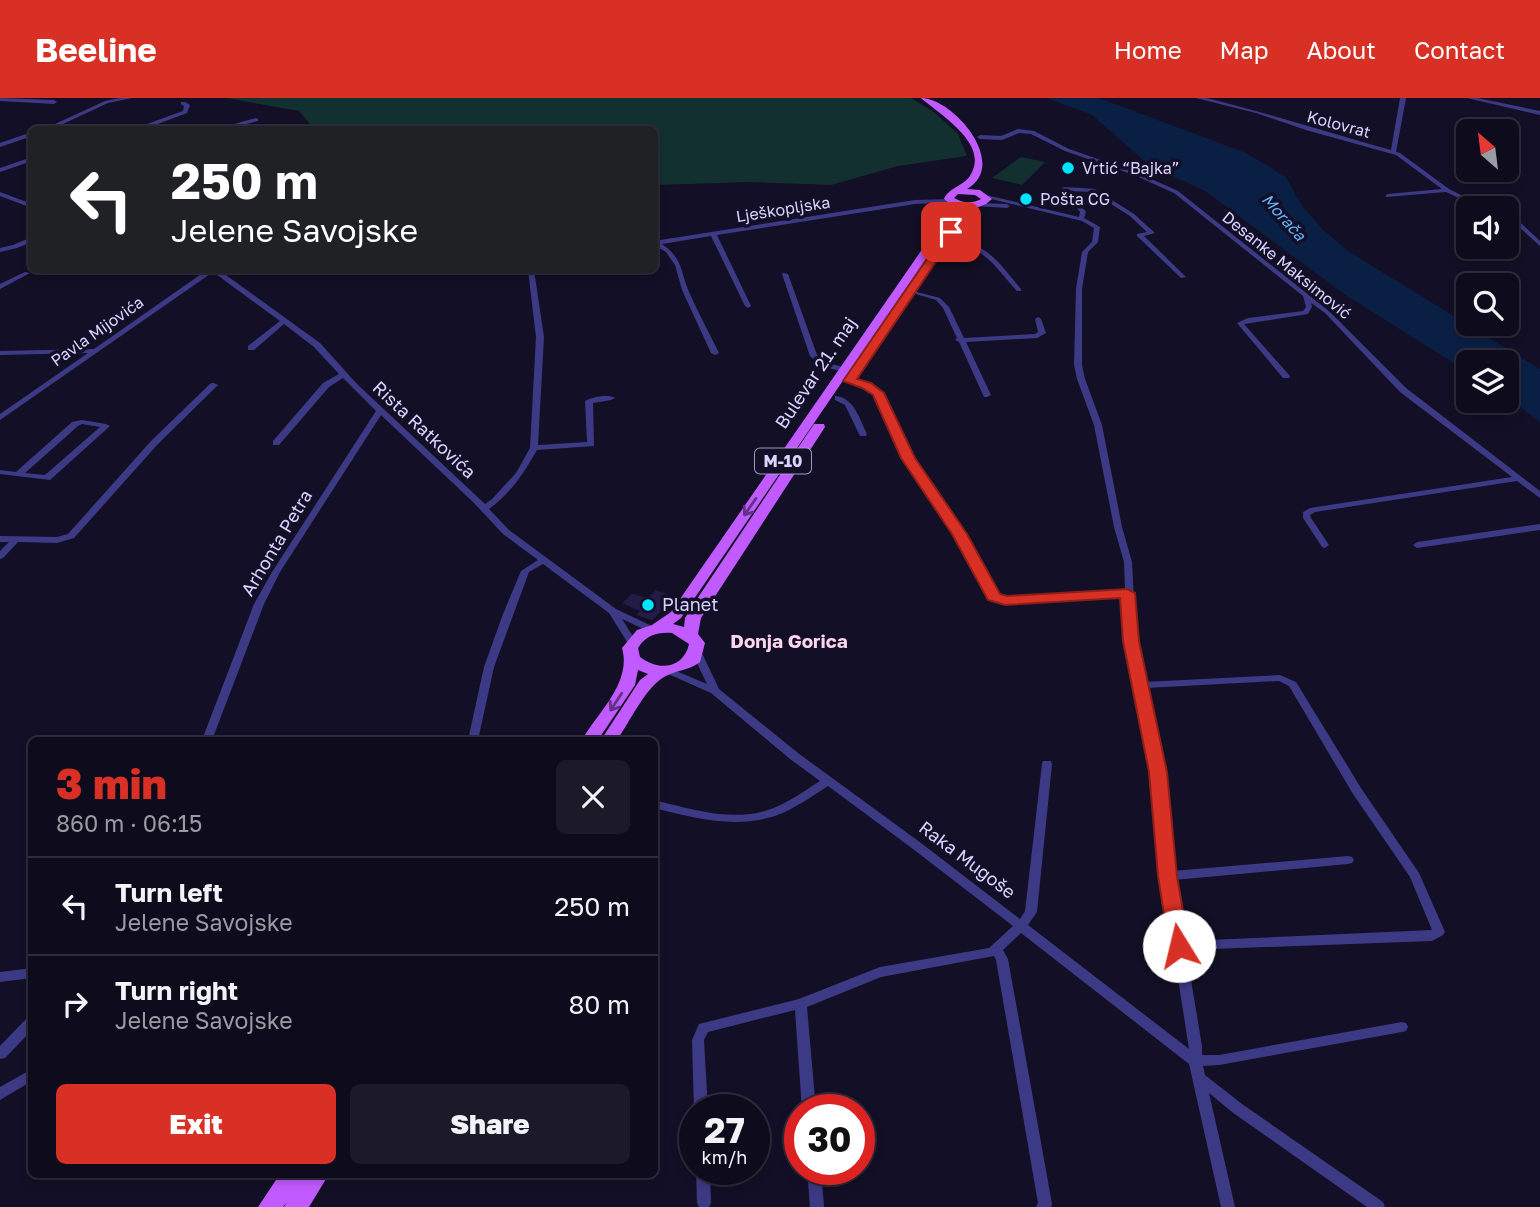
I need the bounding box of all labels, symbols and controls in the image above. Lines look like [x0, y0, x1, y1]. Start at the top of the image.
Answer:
text: Beeline [35, 30, 157, 69]
text: Home [1114, 35, 1182, 64]
text: Map [1220, 35, 1269, 64]
text: About [1307, 35, 1376, 64]
text: Contact [1414, 35, 1505, 64]
street label: Kolovrat [1305, 106, 1373, 142]
north arrow [1456, 119, 1519, 182]
map controls [1456, 119, 1519, 413]
text: 250 m [171, 151, 318, 210]
icon: left [56, 154, 147, 245]
place label: Vrtić “Bajka” [1082, 158, 1180, 178]
marker: Vrtić “Bajka” [1060, 160, 1076, 176]
place label: Pošta CG [1040, 189, 1110, 209]
water label: Morača [1258, 189, 1311, 245]
marker: Pošta CG [1018, 191, 1034, 207]
street label: Lješkopljska [734, 192, 832, 226]
button: sound [1456, 196, 1519, 259]
pin [921, 202, 981, 262]
street label: Desanke Maksimović [1219, 207, 1356, 323]
text: Jelene Savojske [171, 211, 418, 249]
icon: arrive [932, 213, 970, 251]
button: search [1456, 273, 1519, 336]
street label: Pavla Mijovića [47, 292, 147, 370]
street label: Bulevar 21. maj [770, 312, 861, 432]
button: layers [1456, 350, 1519, 413]
street label: Rista Ratkovića [369, 376, 481, 483]
road number: M-10 [755, 448, 811, 474]
street label: Arhonta Petra [236, 485, 316, 600]
one-way arrow [743, 497, 758, 516]
place label: Planet [662, 593, 718, 615]
marker: Planet [640, 597, 656, 613]
district label: Donja Gorica [730, 629, 848, 652]
one-way arrow [609, 692, 624, 711]
text: 3 min [56, 758, 167, 808]
button: close [556, 760, 630, 834]
text: 860 m · 06:15 [56, 809, 202, 837]
street label: Raka Mugoše [915, 816, 1020, 903]
text: Turn left [115, 877, 223, 908]
icon: left [56, 887, 94, 925]
text: 250 m [554, 891, 630, 922]
text: Jelene Savojske [115, 908, 293, 936]
position arrow [1142, 909, 1216, 983]
text: Turn right [115, 975, 238, 1006]
icon: right [56, 985, 94, 1023]
text: 80 m [569, 989, 630, 1020]
text: Jelene Savojske [115, 1006, 293, 1034]
button: Exit [56, 1084, 336, 1164]
button: Share [350, 1084, 630, 1164]
speed limit sign: 30 [784, 1094, 875, 1185]
text: 27 [704, 1109, 745, 1151]
text: km/h [702, 1146, 747, 1168]

